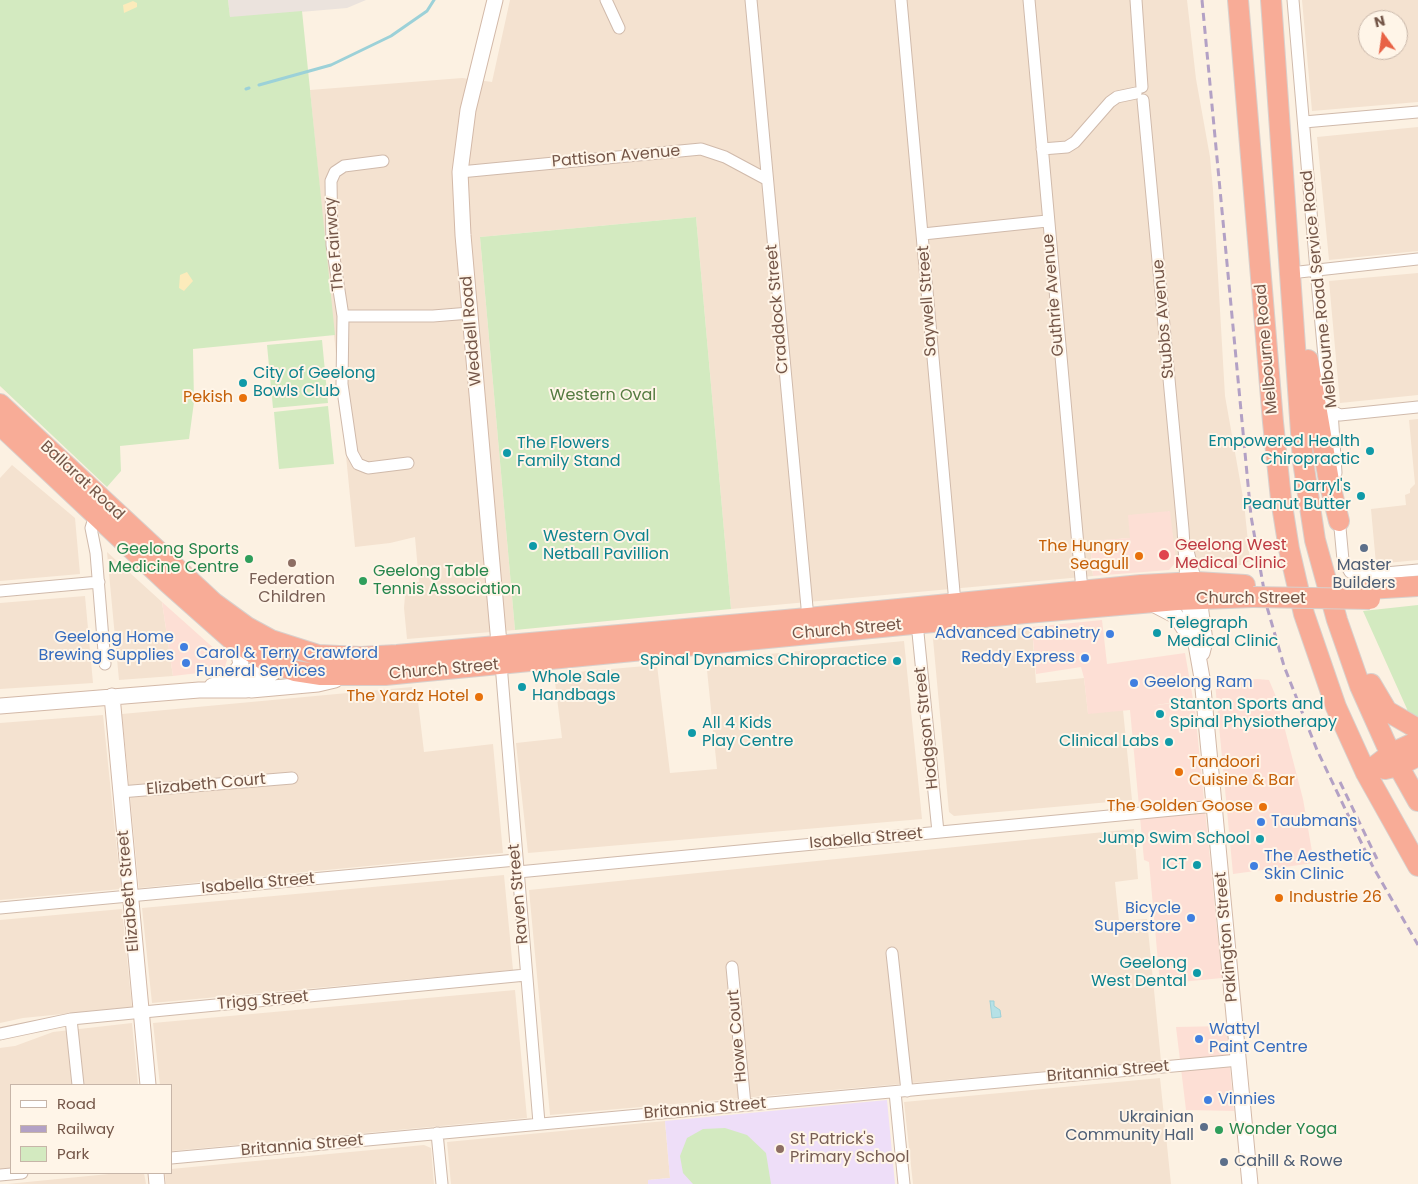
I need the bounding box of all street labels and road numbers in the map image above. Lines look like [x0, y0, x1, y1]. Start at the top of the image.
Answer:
street label: Pattison Avenue [551, 142, 681, 172]
street label: Melbourne Road Service Road [1298, 169, 1342, 409]
street label: The Fairway [321, 196, 349, 292]
street label: Guthrie Avenue [1039, 233, 1069, 357]
street label: Craddock Street [763, 243, 793, 375]
street label: Saywell Street [915, 245, 941, 357]
street label: Stubbs Avenue [1149, 258, 1179, 380]
street label: Weddell Road [458, 275, 486, 387]
street label: Melbourne Road [1252, 283, 1282, 415]
street label: Ballarat Road [36, 437, 128, 525]
street label: Church Street [1196, 589, 1306, 609]
street label: Church Street [791, 616, 903, 644]
street label: Church Street [388, 656, 500, 684]
street label: Hodgson Street [911, 666, 943, 790]
street label: Elizabeth Court [145, 770, 267, 800]
street label: Isabella Street [809, 824, 923, 854]
street label: Elizabeth Street [114, 829, 144, 953]
street label: Raven Street [505, 843, 533, 945]
street label: Isabella Street [201, 869, 315, 899]
street label: Pakington Street [1212, 871, 1242, 1003]
street label: Trigg Street [217, 987, 309, 1015]
street label: Howe Court [724, 989, 752, 1083]
street label: Britannia Street [1046, 1057, 1170, 1087]
street label: Britannia Street [643, 1094, 767, 1124]
street label: Britannia Street [240, 1131, 364, 1161]

